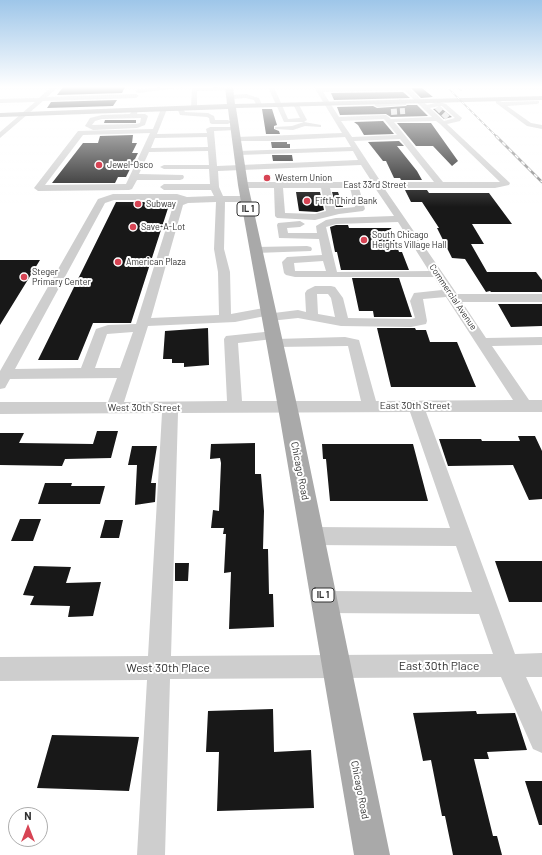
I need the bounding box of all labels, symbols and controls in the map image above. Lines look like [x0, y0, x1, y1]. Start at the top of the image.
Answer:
marker: Jewel-Osco [94, 160, 104, 170]
place label: Jewel-Osco [107, 160, 153, 170]
marker: Western Union [262, 173, 272, 183]
place label: Western Union [275, 173, 332, 183]
street label: East 33rd Street [343, 180, 407, 190]
marker: Fifth Third Bank [302, 196, 312, 206]
place label: Fifth Third Bank [315, 196, 377, 206]
marker: Subway [133, 199, 143, 209]
place label: Subway [146, 199, 176, 209]
road number: IL 1 [237, 202, 259, 216]
marker: Save-A-Lot [128, 222, 138, 232]
place label: Save-A-Lot [141, 222, 185, 232]
place label: South Chicago Heights Village Hall [372, 230, 446, 251]
marker: South Chicago Heights Village Hall [359, 235, 369, 245]
marker: American Plaza [113, 257, 123, 267]
place label: American Plaza [126, 257, 186, 267]
street label: Commercial Avenue [427, 262, 479, 332]
place label: Steger Primary Center [32, 267, 91, 288]
marker: Steger Primary Center [19, 272, 29, 282]
street label: East 30th Street [380, 400, 450, 412]
street label: West 30th Street [107, 402, 181, 414]
street label: Chicago Road [288, 441, 312, 501]
road number: IL 1 [312, 588, 334, 602]
street label: East 30th Place [399, 659, 479, 673]
street label: West 30th Place [126, 661, 210, 675]
street label: Chicago Road [348, 760, 372, 820]
north arrow [8, 807, 48, 847]
text: N [24, 809, 32, 822]

